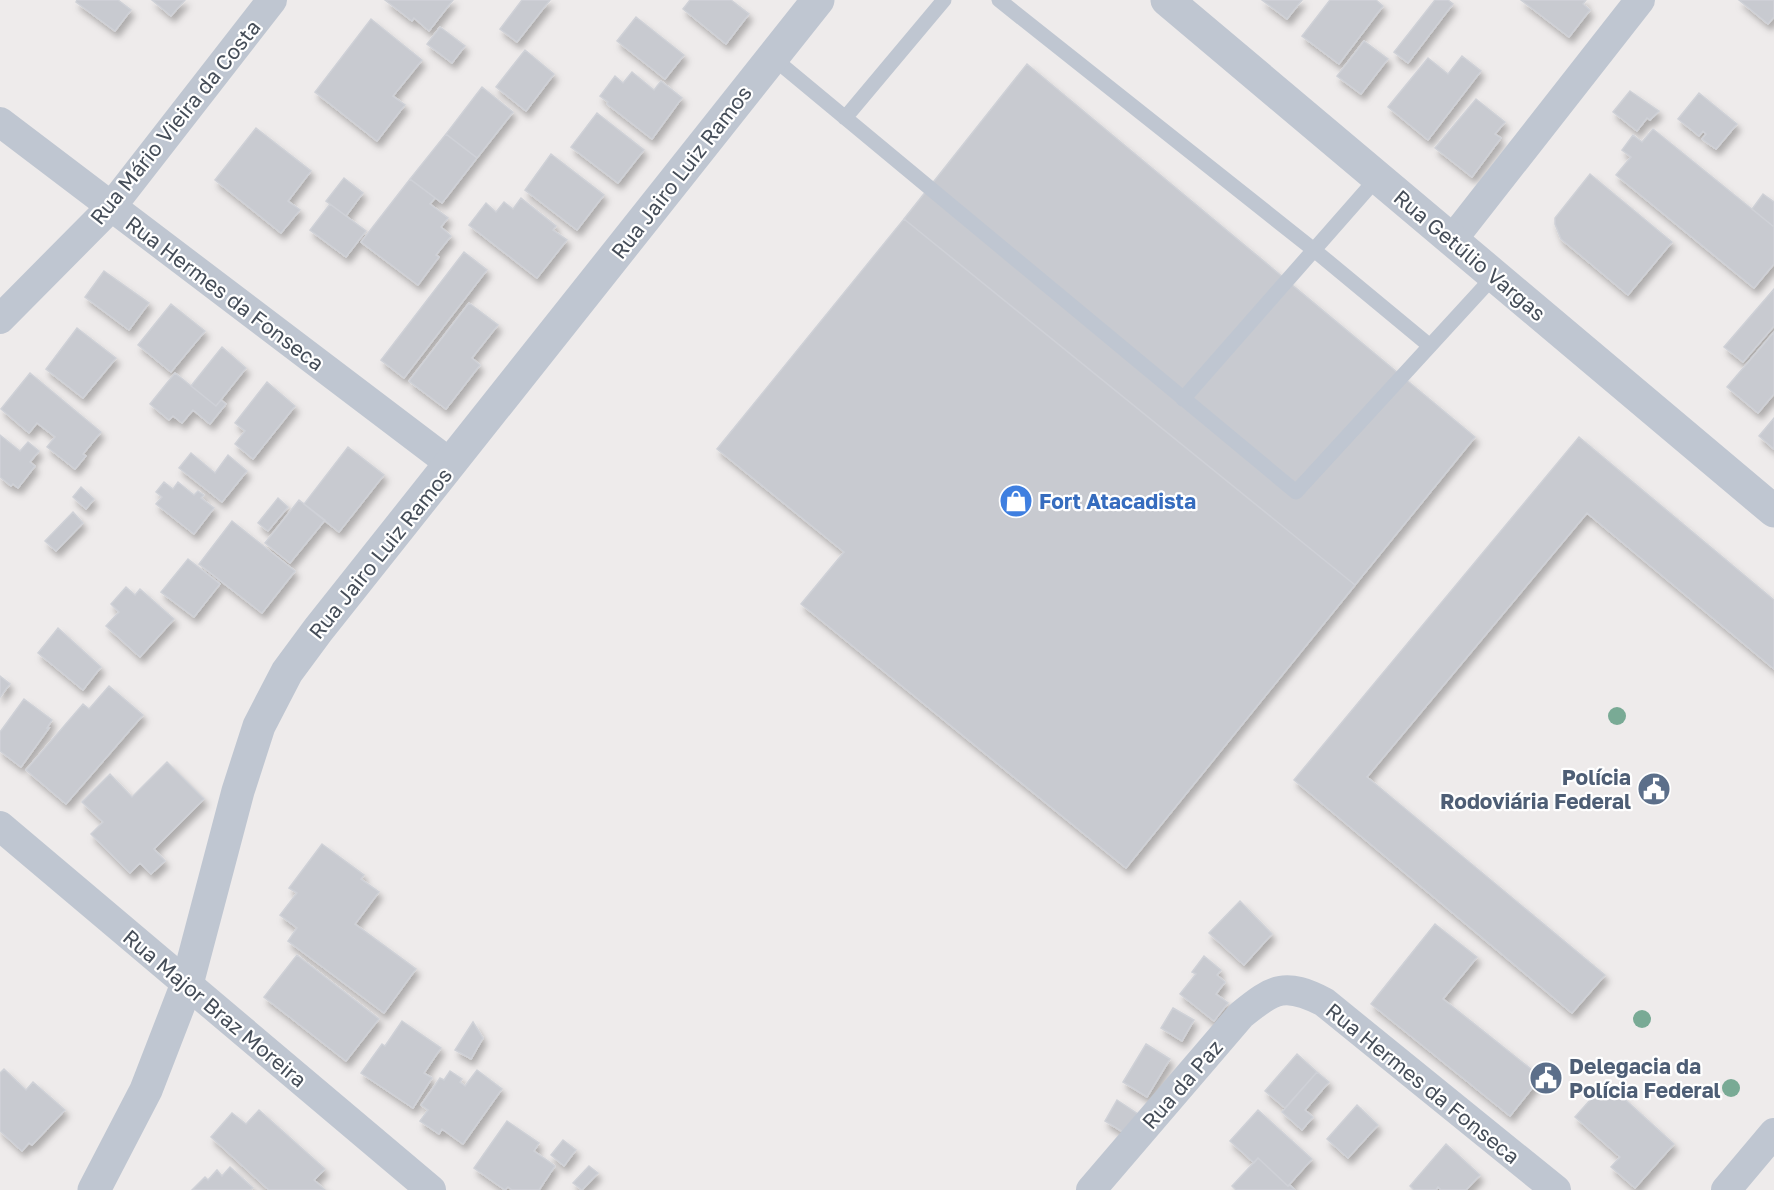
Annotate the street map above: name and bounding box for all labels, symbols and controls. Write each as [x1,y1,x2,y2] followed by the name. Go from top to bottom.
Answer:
[84,14,266,230] street label: Rua Mário Vieira da Costa
[605,80,757,264] street label: Rua Jairo Luiz Ramos
[1389,184,1551,326] street label: Rua Getúlio Vargas
[121,210,329,376] street label: Rua Hermes da Fonseca
[303,462,457,644] street label: Rua Jairo Luiz Ramos
[998,483,1034,519] shop icon: Fort Atacadista
[1039,488,1196,514] place label: Fort Atacadista
[1440,764,1631,814] place label: Polícia Rodoviária Federal
[1636,771,1672,807] public building icon: Polícia Rodoviária Federal
[118,924,312,1092] street label: Rua Major Braz Moreira
[1321,997,1525,1169] street label: Rua Hermes da Fonseca
[1136,1034,1228,1134] street label: Rua da Paz
[1569,1053,1721,1103] place label: Delegacia da Polícia Federal
[1528,1060,1564,1096] public building icon: Delegacia da Polícia Federal

